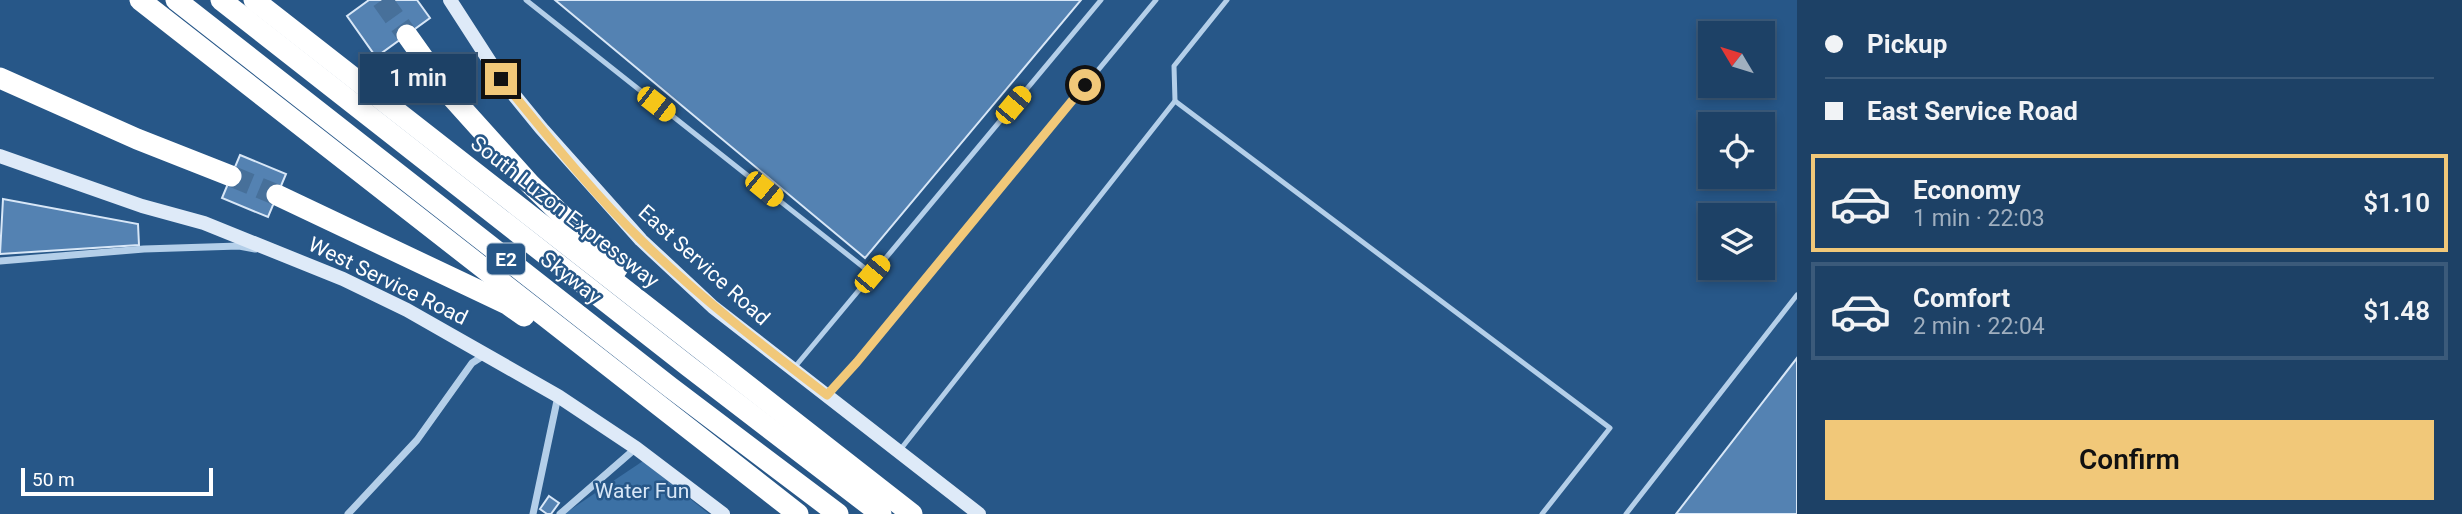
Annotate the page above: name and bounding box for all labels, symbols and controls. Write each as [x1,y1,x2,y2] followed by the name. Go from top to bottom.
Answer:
[1698,21,1774,98] north arrow
[1698,21,1775,280] map controls
[1867,29,1947,59] text: Pickup
[361,55,476,104] callout: 1 min
[485,63,517,95] route end
[389,65,447,92] text: 1 min
[1069,69,1101,101] route start
[992,82,1035,128] car
[633,83,680,125] car
[1867,96,2078,126] text: East Service Road
[1698,112,1775,189] button: locate
[466,131,664,293] street label: South Luzon Expressway
[742,168,787,210] car
[1829,172,1892,235] icon: car
[1913,175,2020,205] text: Economy
[2363,188,2430,218] text: $1.10
[634,200,774,330] street label: East Service Road
[1698,203,1775,280] button: layers
[1913,205,2045,232] text: 1 min · 22:03
[305,232,471,330] street label: West Service Road
[487,244,525,274] road number: E2
[536,247,606,309] street label: Skyway
[851,251,894,297] car
[1829,280,1892,343] icon: car
[1913,283,2010,313] text: Comfort
[2363,296,2430,326] text: $1.48
[1913,313,2045,340] text: 2 min · 22:04
[1825,420,2434,500] button: Confirm
[21,465,214,497] scale bar
[32,468,75,491] text: 50 m
[595,479,689,503] park label: Water Fun

